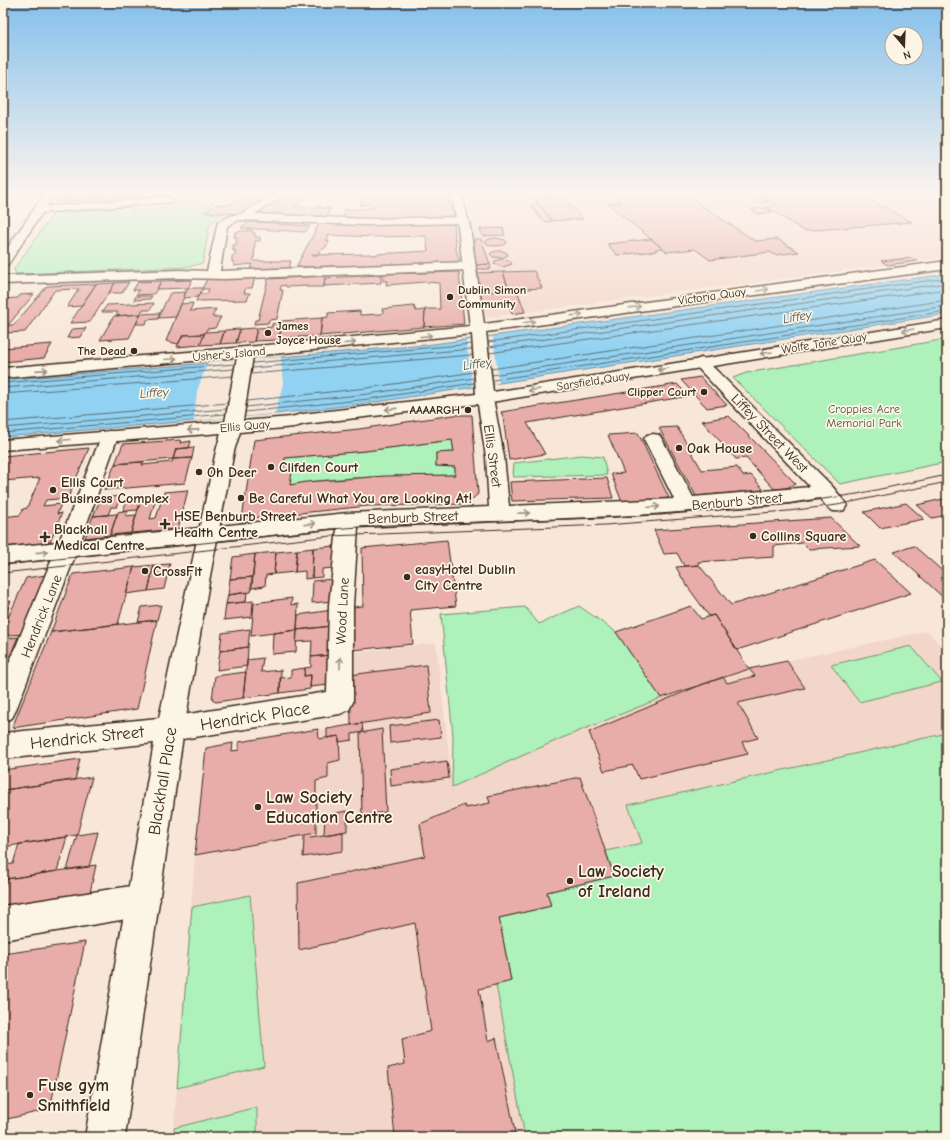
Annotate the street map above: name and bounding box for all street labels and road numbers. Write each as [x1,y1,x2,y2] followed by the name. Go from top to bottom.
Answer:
[677,284,747,308] street label: Victoria Quay
[780,329,868,357] street label: Wolfe Tone Quay
[192,344,266,364] street label: Usher's Island
[555,368,631,394] street label: Sarsfield Quay
[728,390,812,477] street label: Liffey Street West
[219,417,271,435] street label: Ellis Quay
[480,424,505,490] street label: Ellis Street
[691,489,784,514] street label: Benburb Street
[367,507,460,528] street label: Benburb Street
[17,572,66,660] street label: Hendrick Lane
[332,577,353,645] street label: Wood Lane
[199,698,311,735] street label: Hendrick Place
[29,722,146,753] street label: Hendrick Street
[145,726,180,836] street label: Blackhall Place

